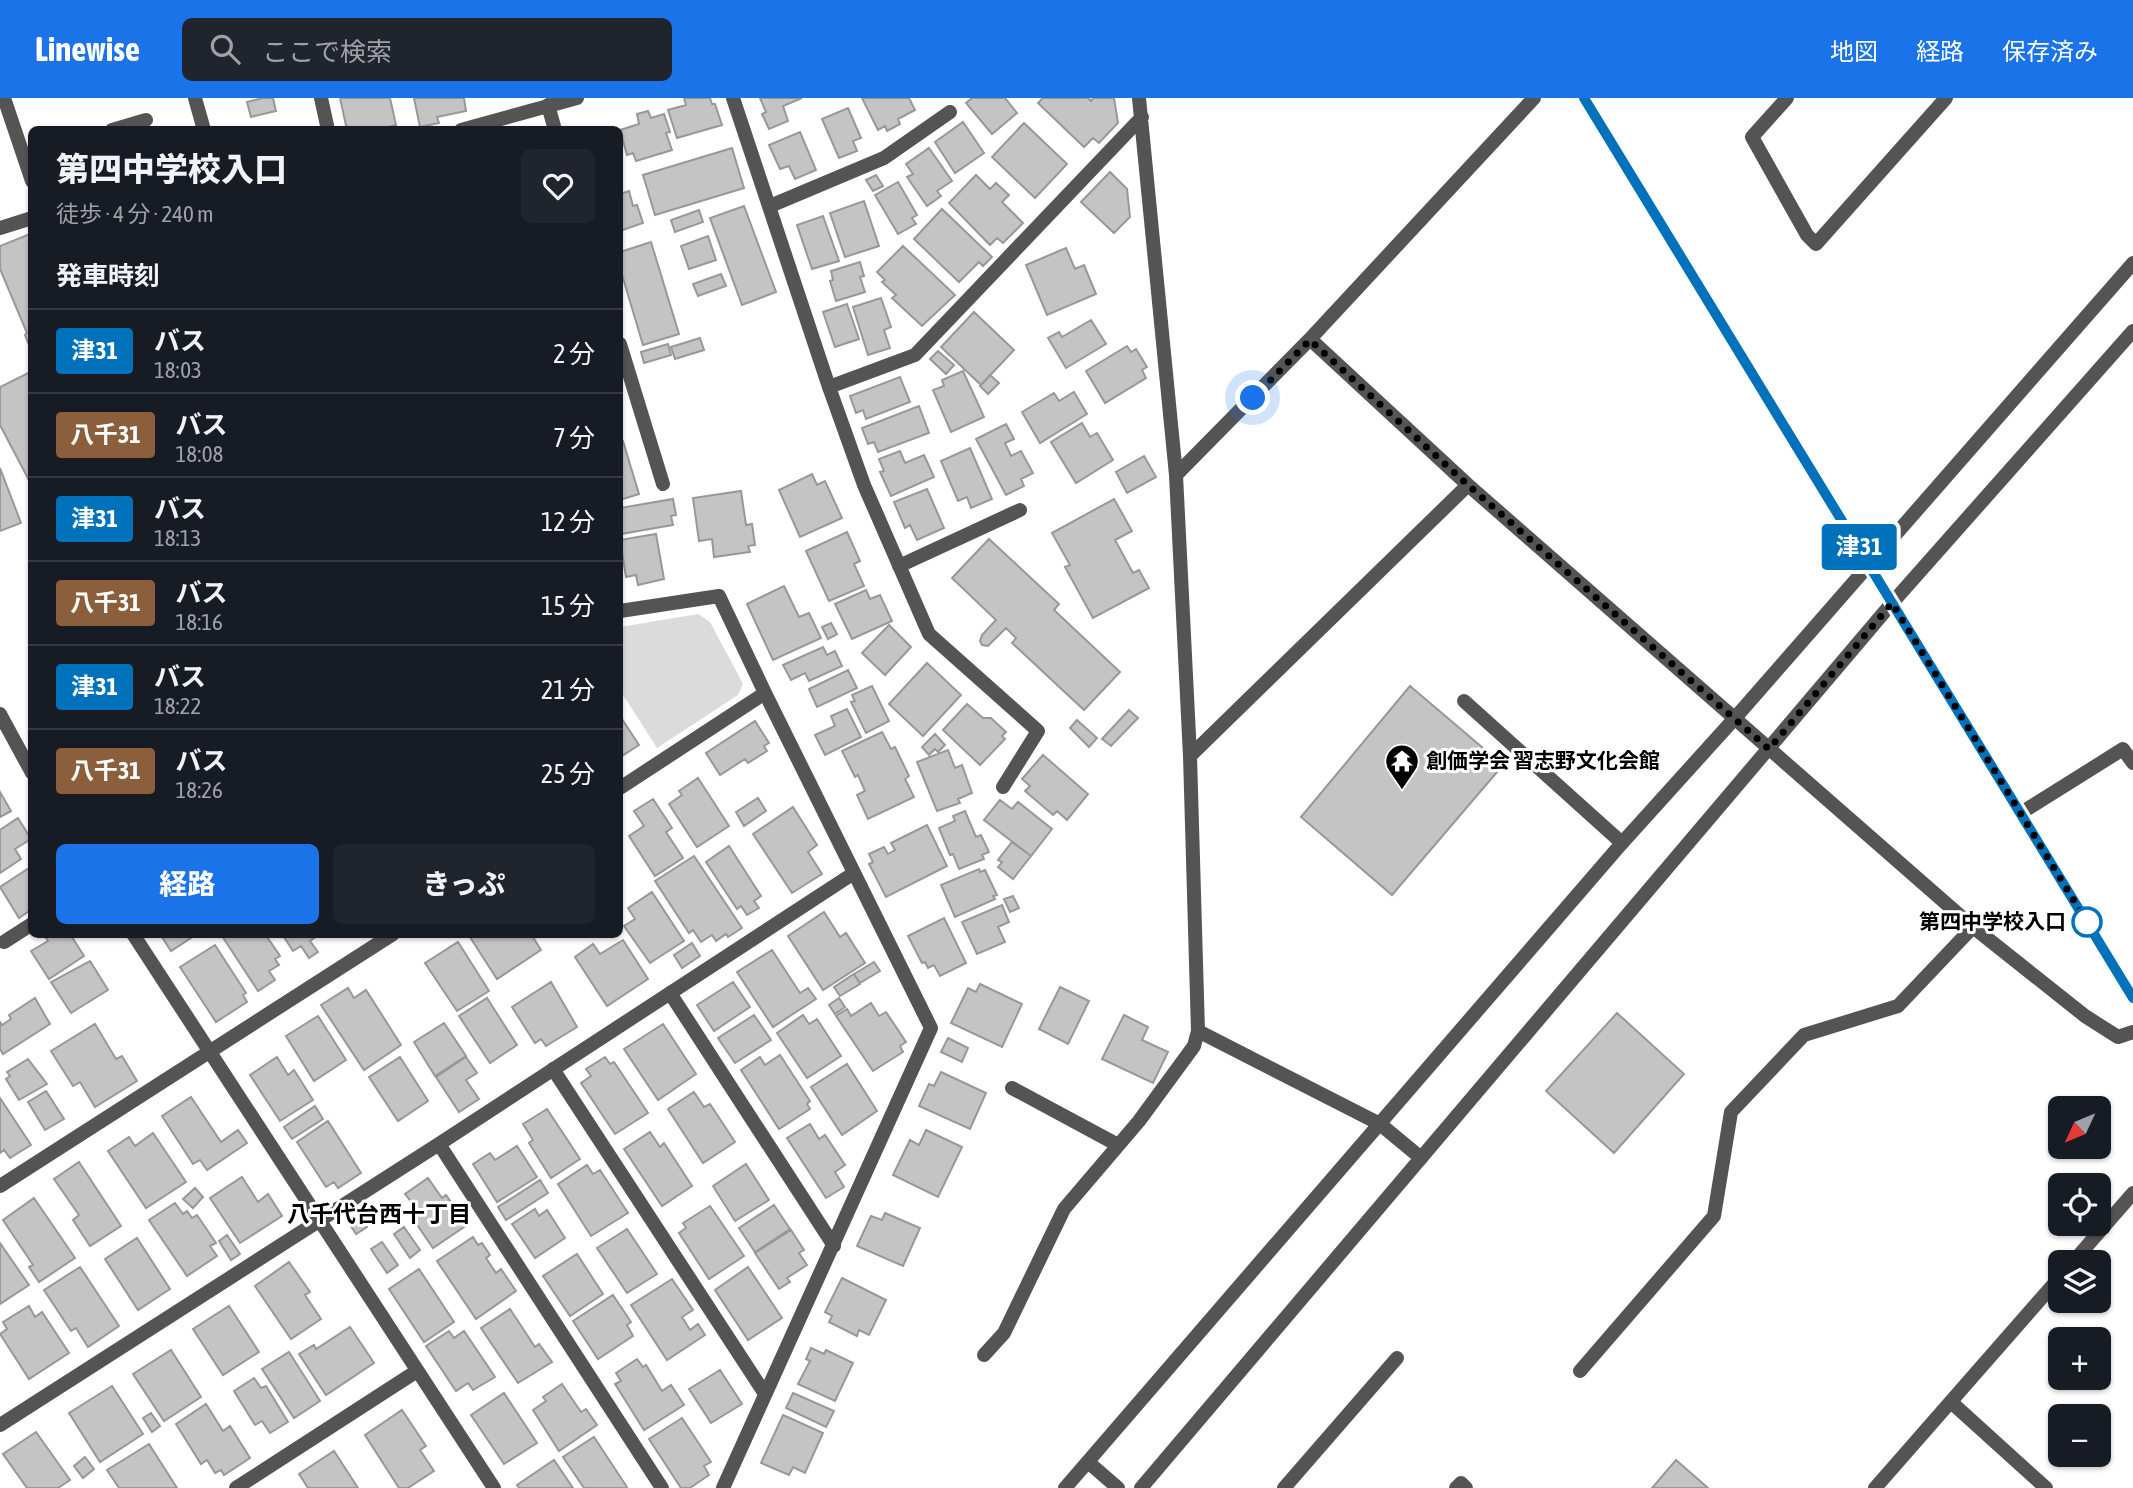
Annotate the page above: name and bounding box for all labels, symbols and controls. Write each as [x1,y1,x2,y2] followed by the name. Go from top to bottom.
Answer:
[182,18,672,81] search box
[35,30,140,68] text: Linewise
[206,30,244,68] icon: search
[262,37,392,67] text: ここで検索
[1830,38,1878,65] text: 地図
[1916,38,1964,65] text: 経路
[2002,38,2098,65] text: 保存済み
[521,149,595,223] button: heart
[56,150,287,188] text: 第四中学校入口
[56,201,214,227] text: 徒歩 · 4 分 · 240 m
[56,261,160,291] text: 発車時刻
[154,326,206,356] text: バス
[71,337,118,364] text: 津31
[553,339,595,369] text: 2 分
[154,357,202,383] text: 18:03
[1235,380,1270,415] your location
[176,410,228,440] text: バス
[70,421,141,448] text: 八千31
[553,423,595,453] text: 7 分
[176,441,223,467] text: 18:08
[154,494,206,524] text: バス
[71,505,118,532] text: 津31
[541,507,595,537] text: 12 分
[1819,524,1899,570] line badge: 津31
[154,525,201,551] text: 18:13
[1836,533,1882,560] text: 津31
[176,578,228,608] text: バス
[70,589,141,616] text: 八千31
[541,591,595,621] text: 15 分
[176,609,223,635] text: 18:16
[154,662,206,692] text: バス
[71,673,118,700] text: 津31
[541,675,595,705] text: 21 分
[154,693,201,719] text: 18:22
[1383,742,1421,791] temple icon: 創価学会 習志野文化会館
[176,746,228,776] text: バス
[1426,748,1660,772] place label: 創価学会 習志野文化会館
[70,757,141,784] text: 八千31
[541,759,595,789] text: 25 分
[176,777,223,803] text: 18:26
[56,844,319,924] button: 経路
[333,844,595,924] button: きっぷ
[2072,907,2102,937] marker: 第四中学校入口
[1919,909,2066,933] place label: 第四中学校入口
[2048,1096,2110,1158] north arrow
[2048,1096,2111,1467] map controls
[2048,1173,2111,1236] button: locate
[287,1201,471,1227] district label: 八千代台西十丁目
[2048,1250,2111,1313] button: layers
[2048,1327,2111,1390] button: +
[2048,1404,2111,1467] button: −

